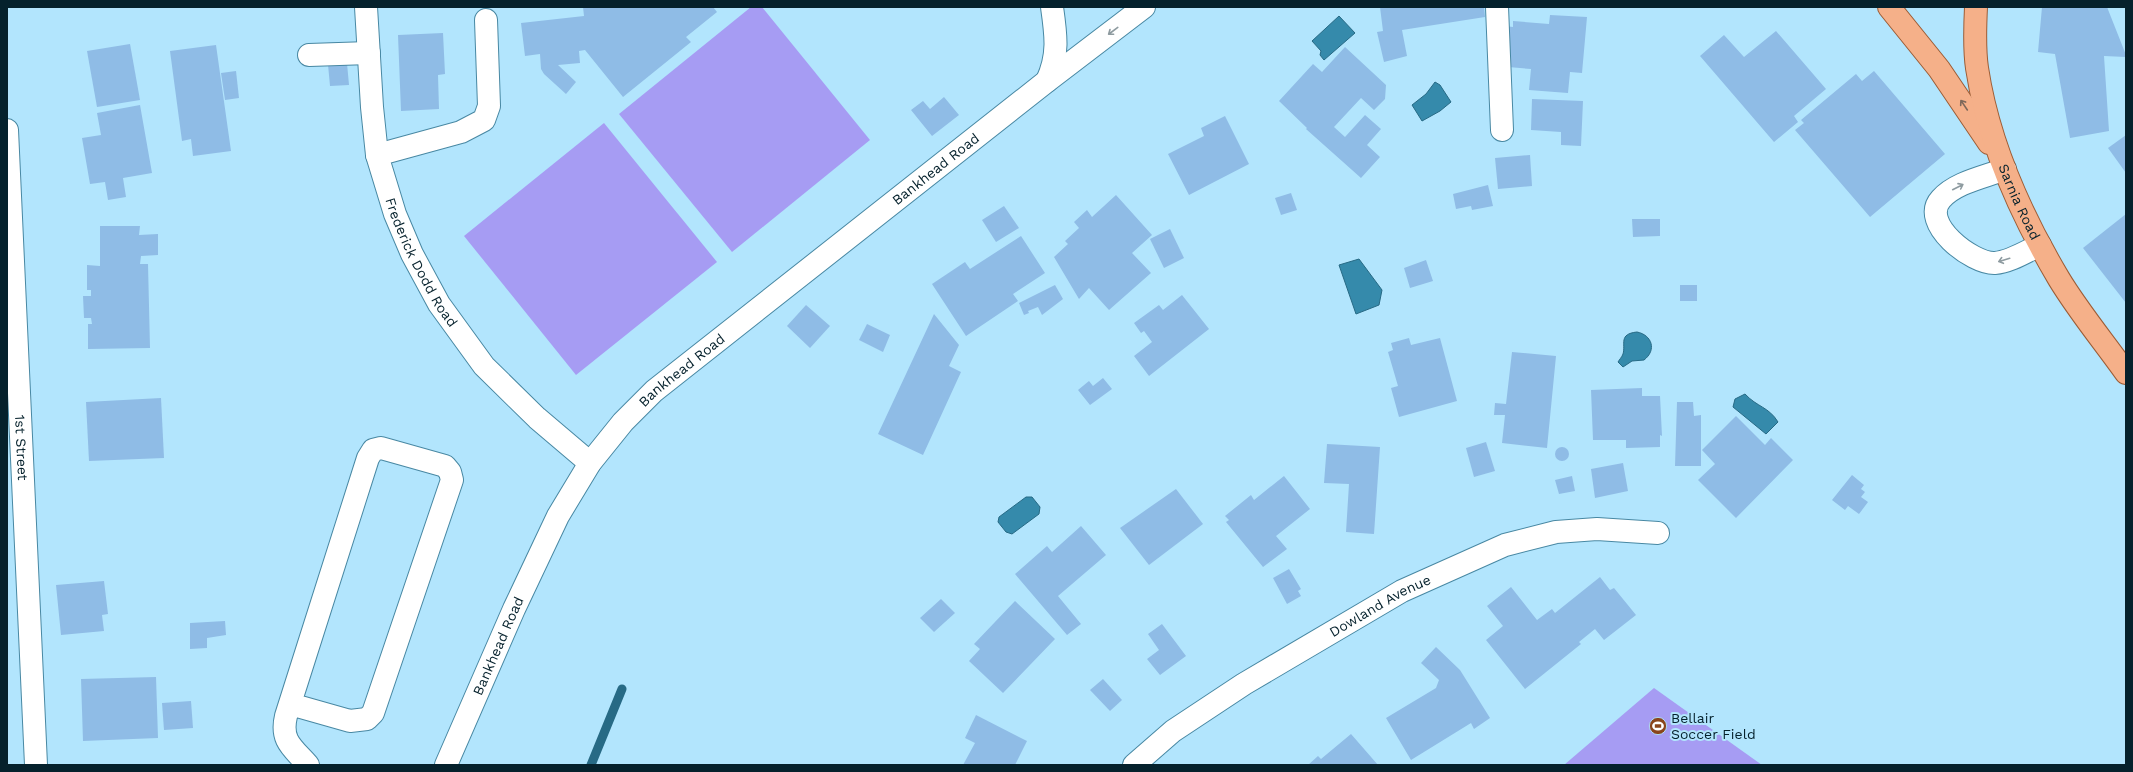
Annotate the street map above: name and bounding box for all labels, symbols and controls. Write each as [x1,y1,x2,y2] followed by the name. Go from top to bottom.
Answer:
[1108,26,1119,35] one-way arrow
[1960,100,1968,111] one-way arrow
[889,130,982,208] street label: Bankhead Road
[1995,162,2044,242] street label: Sarnia Road
[1952,183,1964,190] one-way arrow
[382,196,461,330] street label: Frederick Dodd Road
[1998,257,2011,264] one-way arrow
[635,330,728,410] street label: Bankhead Road
[12,414,31,481] street label: 1st Street
[1326,571,1433,640] street label: Dowland Avenue
[469,594,527,698] street label: Bankhead Road
[1671,710,1756,742] place label: Bellair Soccer Field
[1648,716,1668,736] sports icon: Bellair Soccer Field

